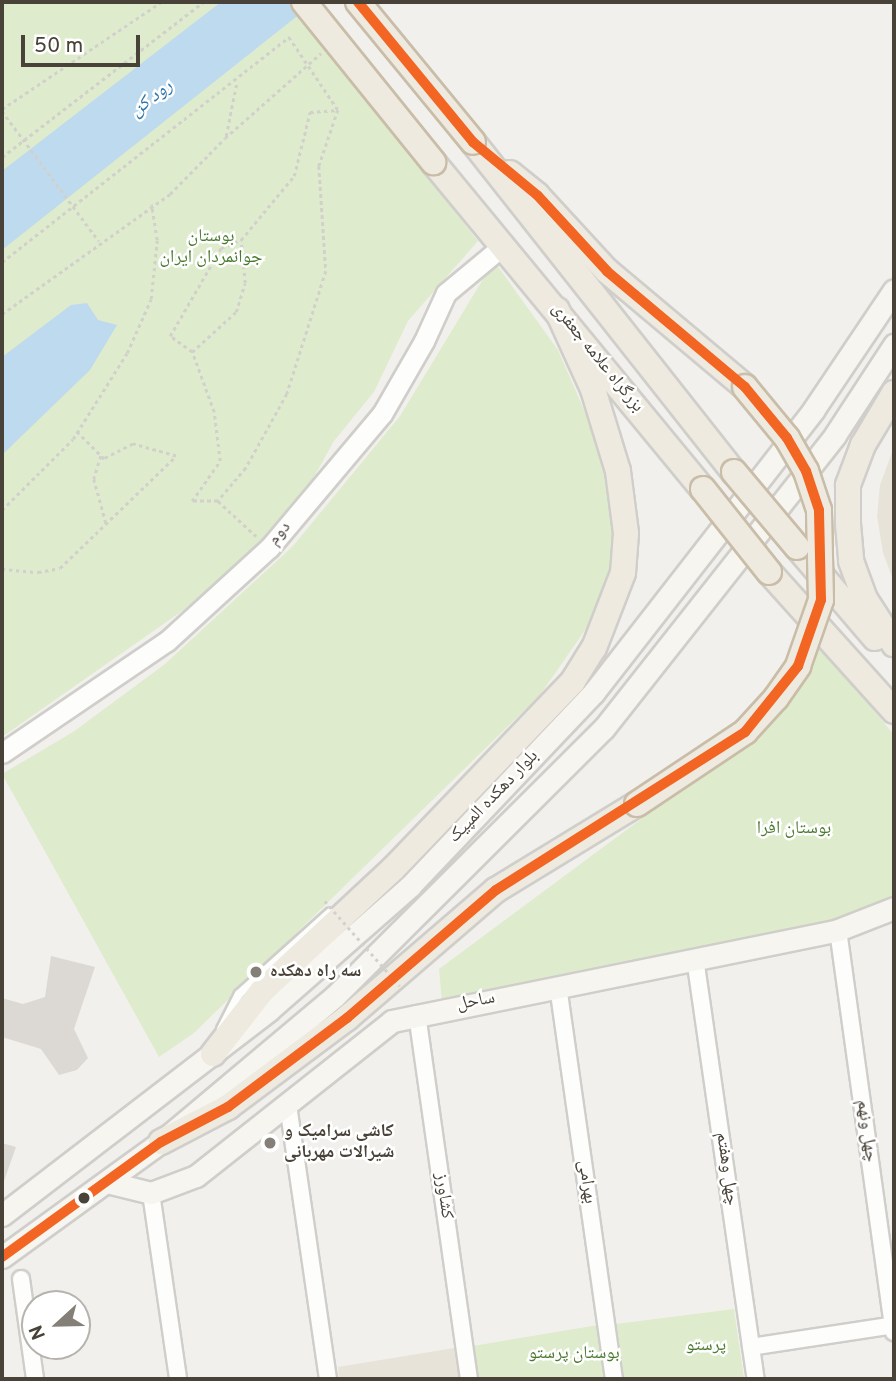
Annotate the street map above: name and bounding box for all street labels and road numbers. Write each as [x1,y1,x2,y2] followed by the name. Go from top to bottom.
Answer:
[546,299,648,417] street label: بزرگراه علامه جعفری
[264,518,296,550] street label: دوم
[444,746,544,848] street label: بلوار دهکده المپیک
[455,988,497,1016] street label: ساحل
[851,1098,881,1164] street label: چهل ونهم
[710,1131,742,1207] street label: چهل وهفتم
[572,1159,600,1205] street label: بهرامی
[429,1172,457,1220] street label: کشاورز

